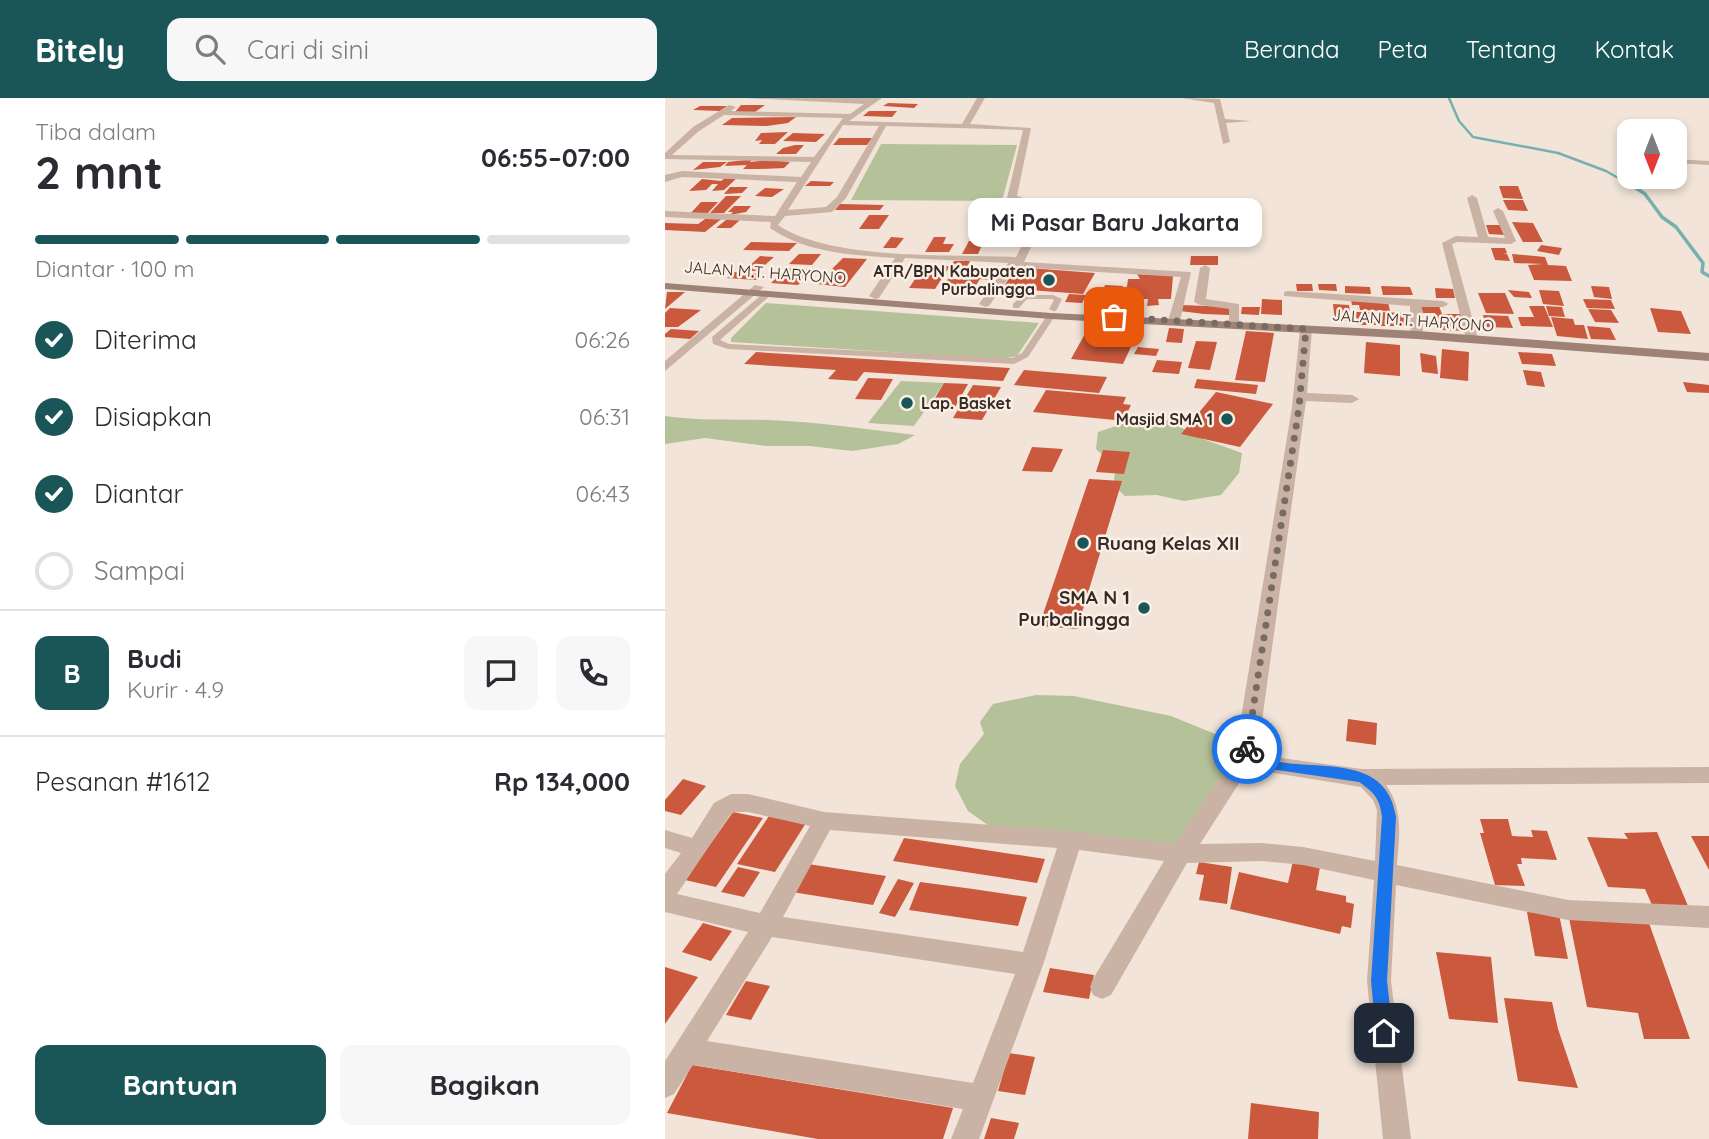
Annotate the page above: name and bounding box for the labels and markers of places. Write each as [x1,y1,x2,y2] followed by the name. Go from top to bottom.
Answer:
[967,198,1261,247] callout: Mi Pasar Baru Jakarta
[874,261,1035,299] place label: ATR/BPN Kabupaten Purbalingga
[1041,272,1057,288] marker: ATR/BPN Kabupaten Purbalingga
[1084,287,1144,347] pin
[921,393,1012,413] place label: Lap. Basket
[899,395,915,411] marker: Lap. Basket
[1116,409,1213,429] place label: Masjid SMA 1
[1219,411,1235,427] marker: Masjid SMA 1
[1097,531,1239,555] place label: Ruang Kelas XII
[1075,535,1091,551] marker: Ruang Kelas XII
[1018,585,1130,631] place label: SMA N 1 Purbalingga
[1136,600,1152,616] marker: SMA N 1 Purbalingga
[1354,1003,1414,1063] pin

